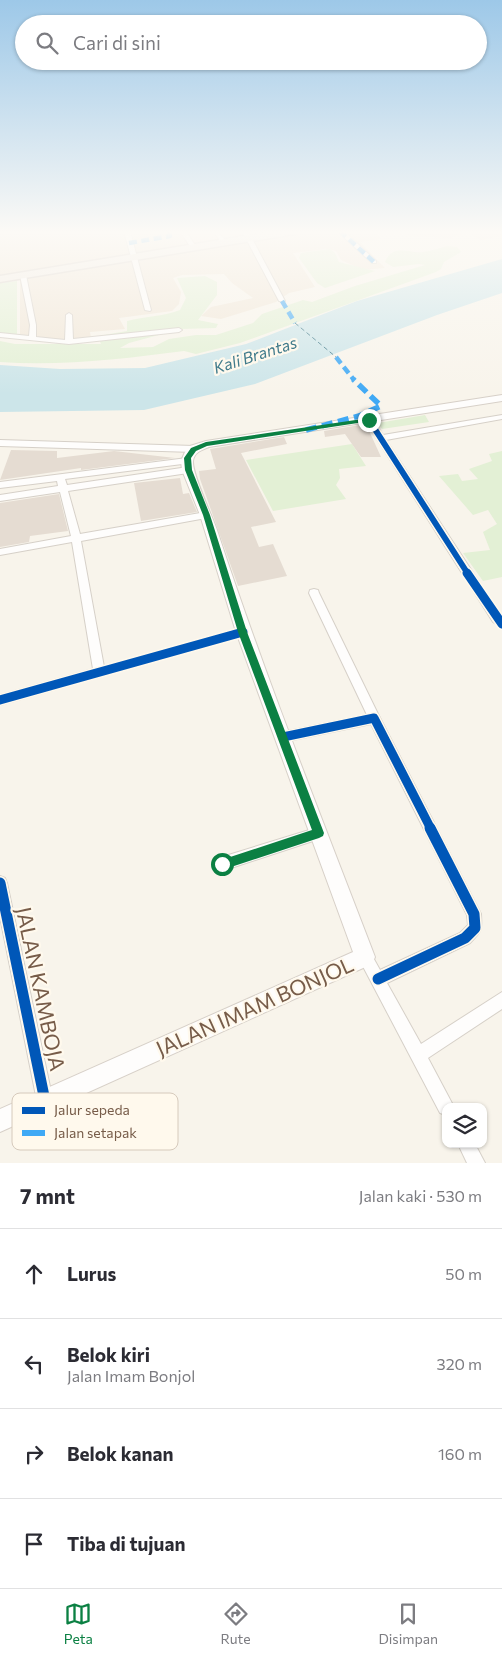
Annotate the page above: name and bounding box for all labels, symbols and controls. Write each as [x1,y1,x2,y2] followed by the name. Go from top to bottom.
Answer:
[15,15,487,70] search box
[33,29,61,57] icon: search
[73,31,161,54] text: Cari di sini
[211,332,299,377] water label: Kali Brantas
[358,409,381,432] route end
[211,853,234,876] route start
[12,904,71,1073] street label: JALAN KAMBOJA
[152,951,357,1060] street label: JALAN IMAM BONJOL
[12,1093,178,1150] legend
[54,1101,130,1118] text: Jalur sepeda
[442,1103,487,1148] map controls
[442,1103,487,1148] button: layers
[54,1124,137,1141] text: Jalan setapak
[20,1183,75,1208] text: 7 mnt
[359,1186,482,1205] text: Jalan kaki · 530 m
[20,1260,48,1288] icon: ahead
[67,1262,116,1285] text: Lurus
[445,1264,482,1283] text: 50 m
[67,1343,150,1366] text: Belok kiri
[20,1350,48,1378] icon: left
[437,1354,482,1373] text: 320 m
[67,1366,195,1385] text: Jalan Imam Bonjol
[20,1440,48,1468] icon: right
[67,1442,174,1465] text: Belok kanan
[438,1444,482,1463] text: 160 m
[20,1530,48,1558] icon: arrive
[67,1532,185,1555] text: Tiba di tujuan
[64,1600,93,1647] tab: Peta
[220,1600,251,1647] tab: Rute
[378,1600,438,1647] tab: Disimpan

